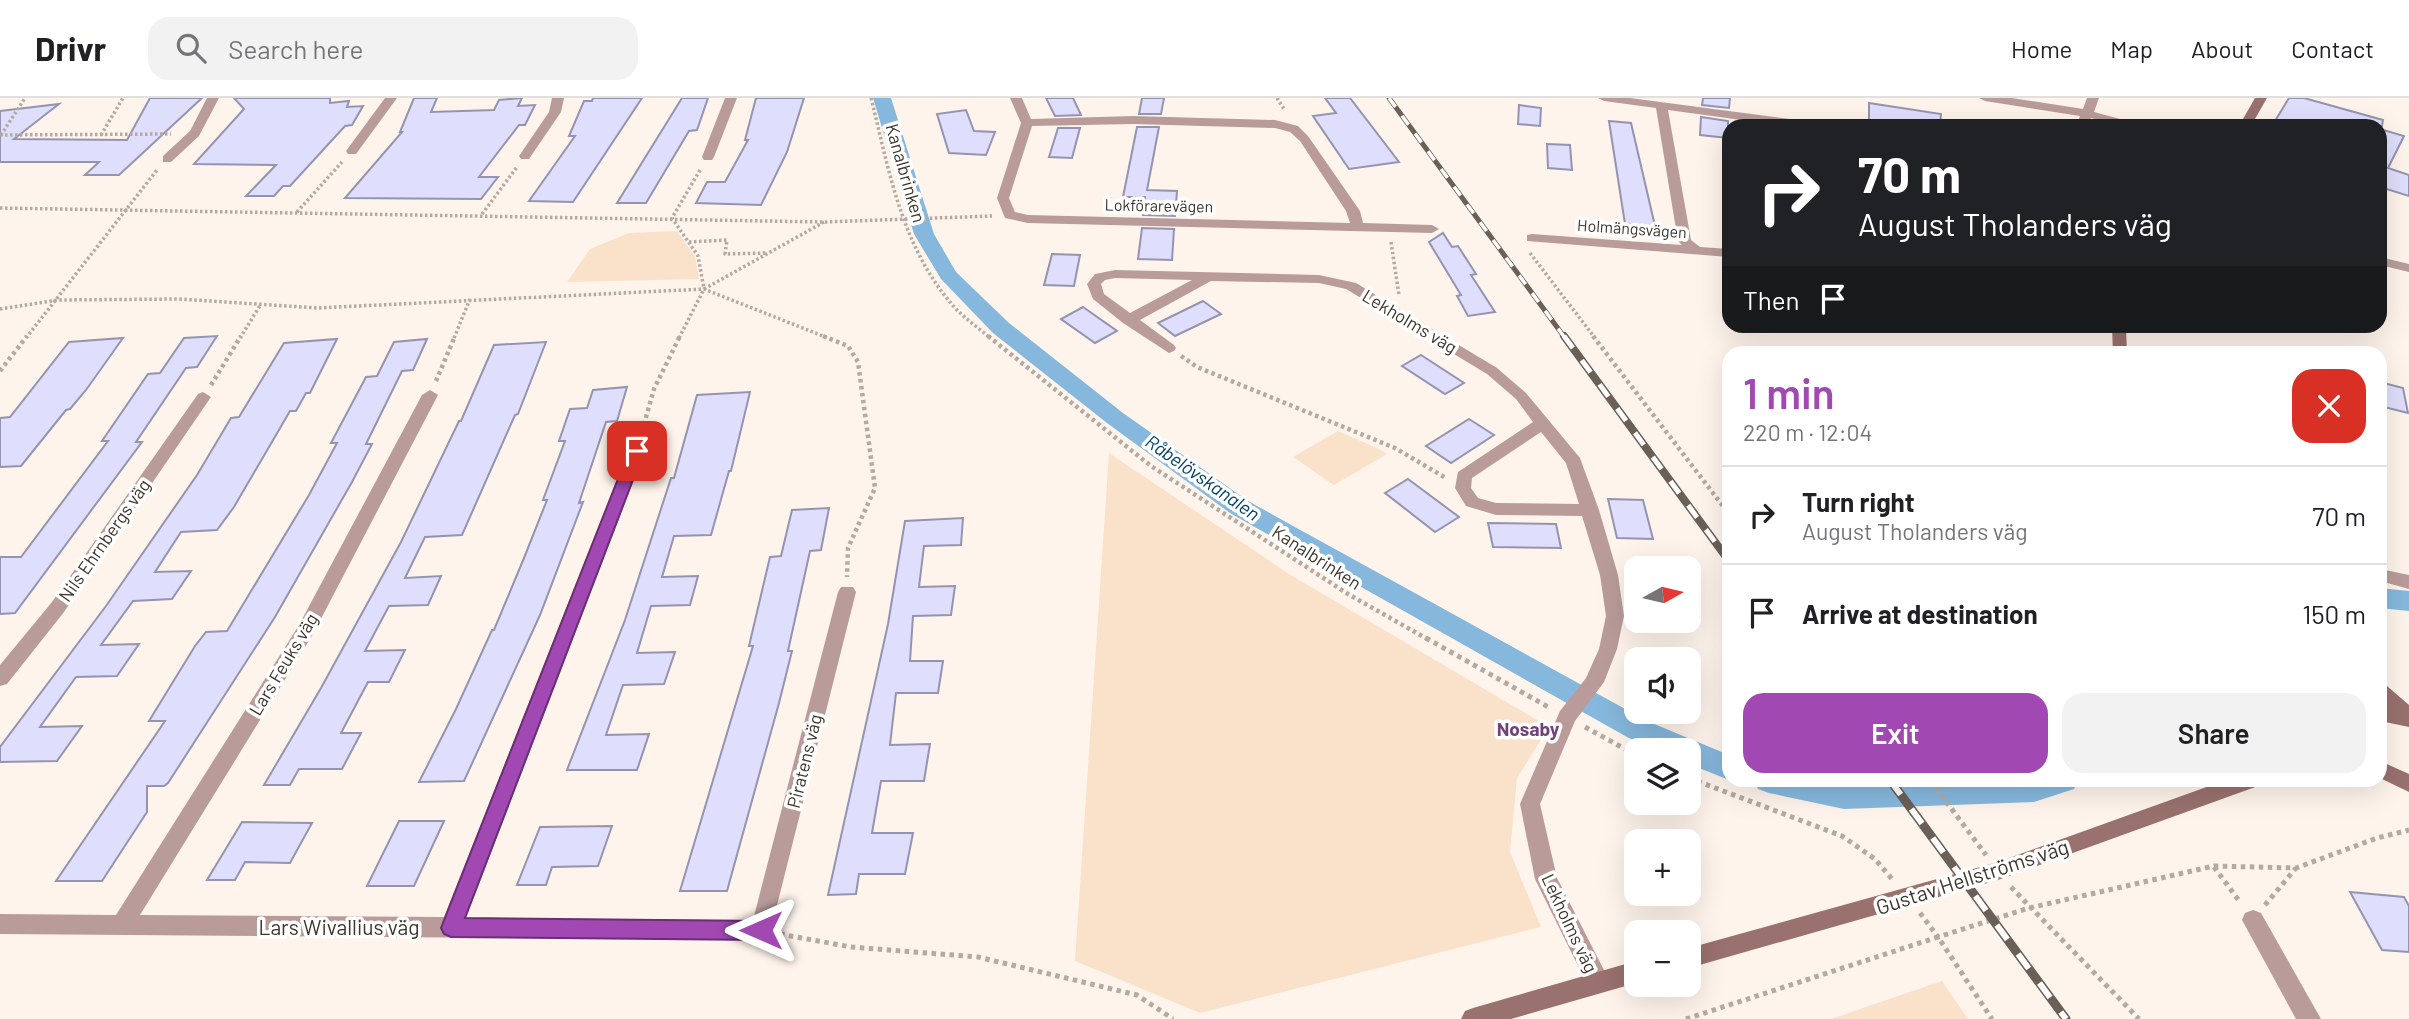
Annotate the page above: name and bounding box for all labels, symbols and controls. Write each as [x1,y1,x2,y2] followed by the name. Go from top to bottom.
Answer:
[148,17,638,80] search box
[35,28,106,68] text: Drivr
[172,29,210,67] icon: search
[228,33,363,64] text: Search here
[2011,34,2072,63] text: Home
[2110,34,2153,63] text: Map
[2191,34,2253,63] text: About
[2291,34,2374,63] text: Contact
[881,121,931,225] street label: Kanalbrinken
[1858,144,1961,203] text: 70 m
[1743,147,1834,238] icon: right
[1104,195,1214,215] street label: Lokförarevägen
[1858,204,2172,242] text: August Tholanders väg
[1577,215,1687,241] street label: Holmängsvägen
[1814,280,1852,318] icon: arrive
[1359,284,1461,358] street label: Lekholms väg
[1743,284,1800,315] text: Then
[1743,367,1835,417] text: 1 min
[2292,369,2366,443] button: close
[1743,418,1872,446] text: 220 m · 12:04
[607,421,667,481] pin
[1141,429,1265,525] water label: Råbelövskanalen
[618,432,656,470] icon: arrive
[54,474,154,606] street label: Nils Ehrnbergs väg
[1802,486,1915,517] text: Turn right
[1743,496,1781,534] icon: right
[2312,500,2366,531] text: 70 m
[1802,517,2028,545] text: August Tholanders väg
[1268,520,1366,594] street label: Kanalbrinken
[1624,556,1701,634] north arrow
[1624,556,1701,997] map controls
[1743,594,1781,632] icon: arrive
[1802,598,2038,629] text: Arrive at destination
[2302,598,2366,629] text: 150 m
[244,609,322,719] street label: Lars Feuks väg
[1624,647,1701,724] button: sound
[1743,693,2048,773] button: Exit
[2062,693,2366,773] button: Share
[782,712,826,810] street label: Piratens väg
[1497,717,1560,740] district label: Nosaby
[1624,738,1701,815] button: layers
[1624,829,1701,906] button: +
[1873,833,2071,919] street label: Gustav Hellströms väg
[1537,870,1603,976] street label: Lekholms väg
[724,893,798,967] position arrow
[258,914,420,939] street label: Lars Wivallius väg
[1624,920,1701,997] button: −

